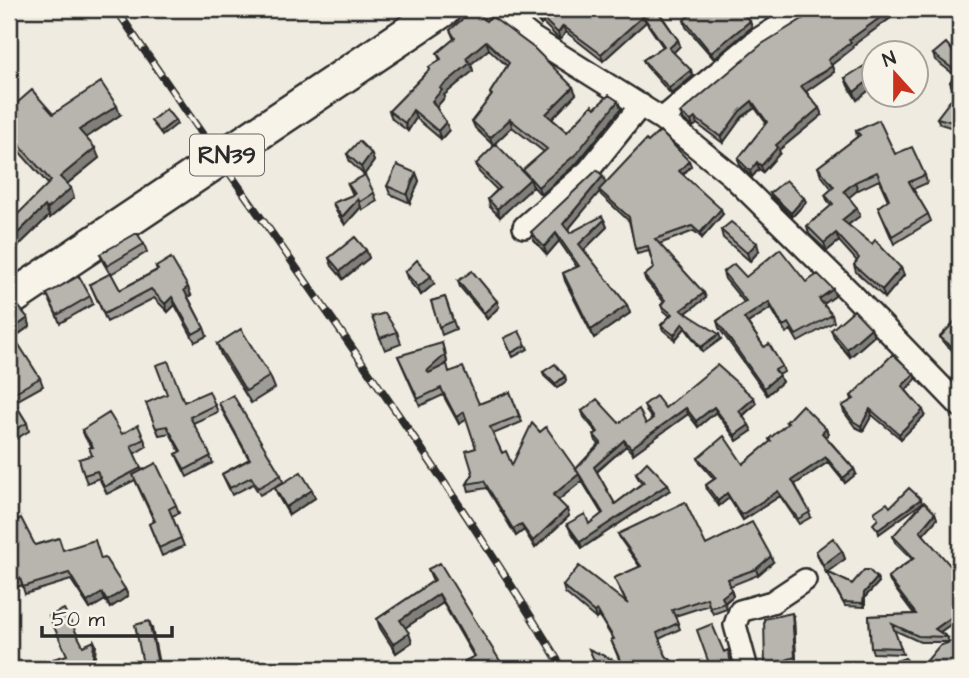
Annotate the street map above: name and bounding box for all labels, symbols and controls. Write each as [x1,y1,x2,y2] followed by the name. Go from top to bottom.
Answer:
[860,38,930,108] north arrow
[879,45,900,74] text: N
[190,134,264,176] road number: RN39
[42,594,172,638] scale bar
[52,605,106,634] text: 50 m

